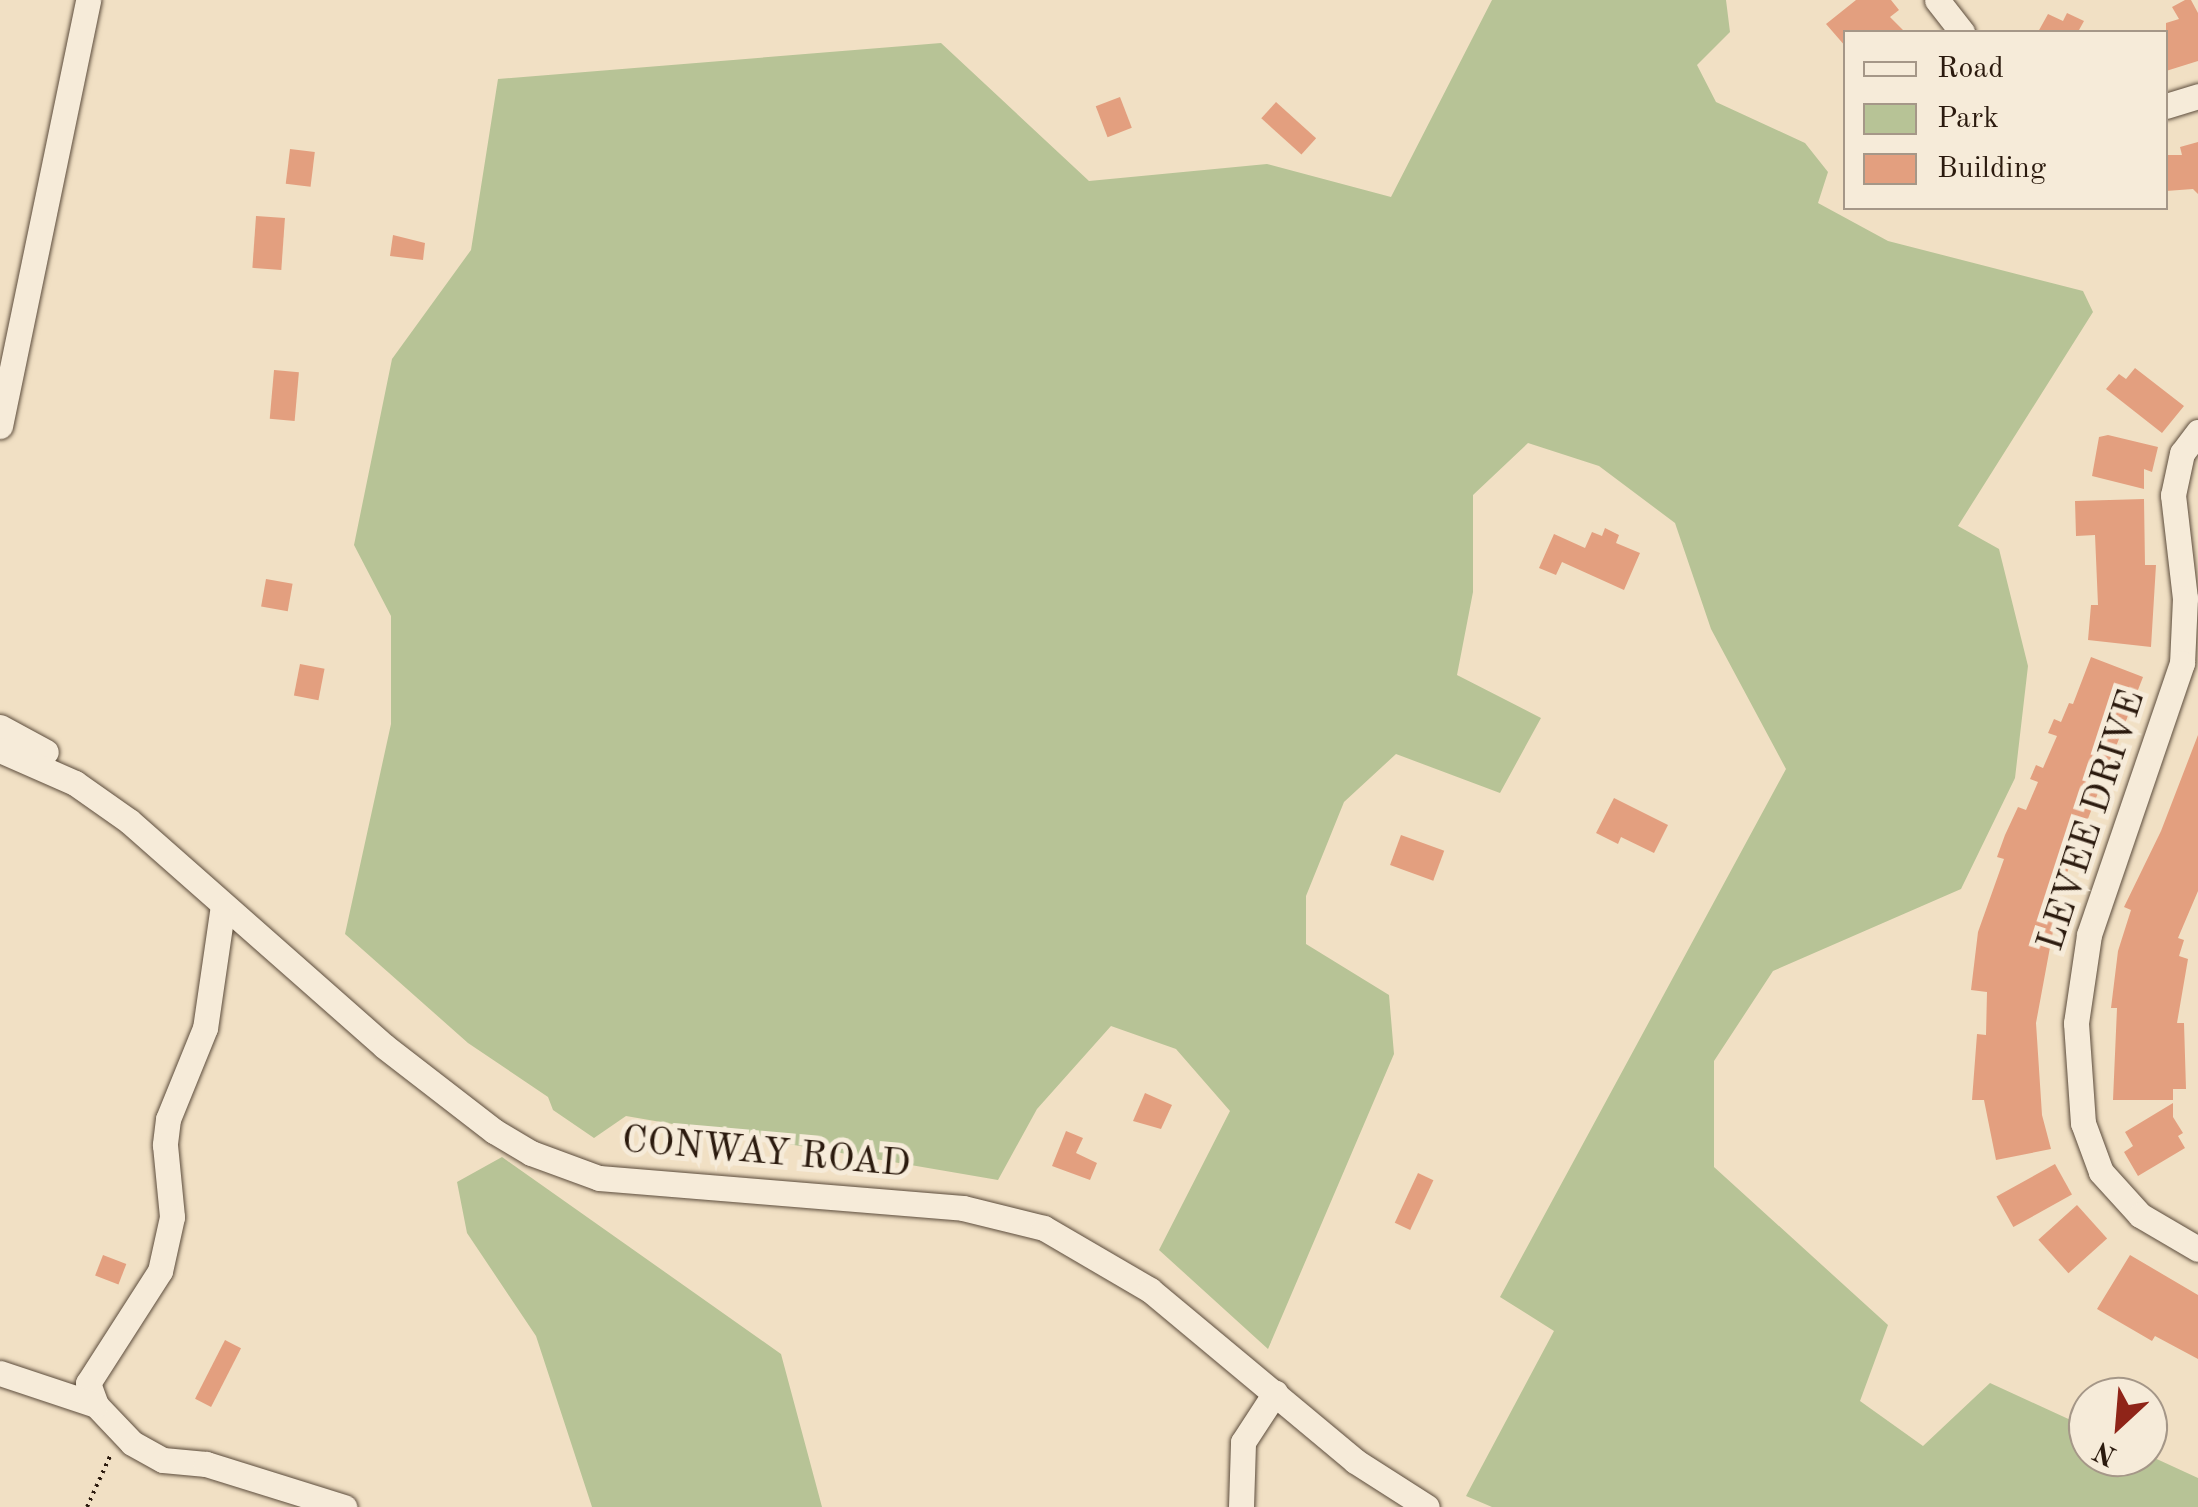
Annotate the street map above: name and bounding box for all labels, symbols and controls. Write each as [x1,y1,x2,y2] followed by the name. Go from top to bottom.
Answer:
[1843,30,2168,210] legend
[1937,54,2004,84] text: Road
[1937,104,1999,134] text: Park
[1937,154,2046,184] text: Building
[2029,685,2157,957] street label: LEVEE DRIVE
[620,1119,912,1189] street label: CONWAY ROAD
[2068,1377,2168,1477] north arrow
[2090,1435,2121,1469] text: N

